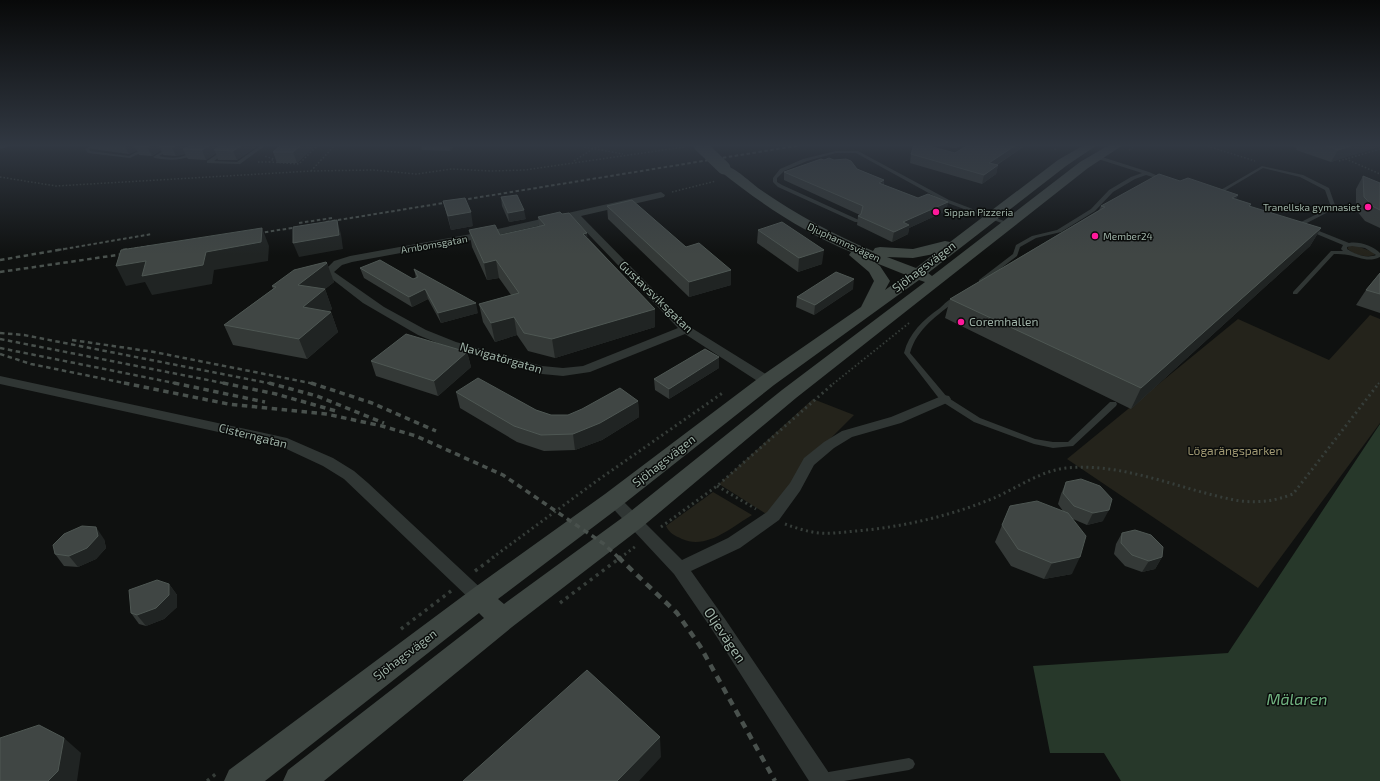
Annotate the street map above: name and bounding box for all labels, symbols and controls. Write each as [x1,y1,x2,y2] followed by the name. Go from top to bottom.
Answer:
[1263,201,1360,213] place label: Tranellska gymnasiet
[1363,202,1373,212] marker: Tranellska gymnasiet
[944,206,1013,218] place label: Sippan Pizzeria
[931,207,941,217] marker: Sippan Pizzeria
[806,220,883,264] street label: Djuphamnsvägen
[1103,230,1153,242] place label: Member24
[1090,231,1100,241] marker: Member24
[400,232,468,256] street label: Arnbomsgatan
[889,238,959,295] street label: Sjöhagsvägen
[617,258,696,335] street label: Gustavsviksgatan
[969,314,1038,328] place label: Coremhallen
[956,317,966,327] marker: Coremhallen
[458,339,544,376] street label: Navigatörgatan
[218,420,289,450] street label: Cisterngatan
[629,431,698,490] street label: Sjöhagsvägen
[1187,443,1283,457] park label: Lögarängsparken
[701,604,750,666] street label: Oljevägen
[370,626,440,683] street label: Sjöhagsvägen
[1266,689,1328,708] water label: Mälaren

